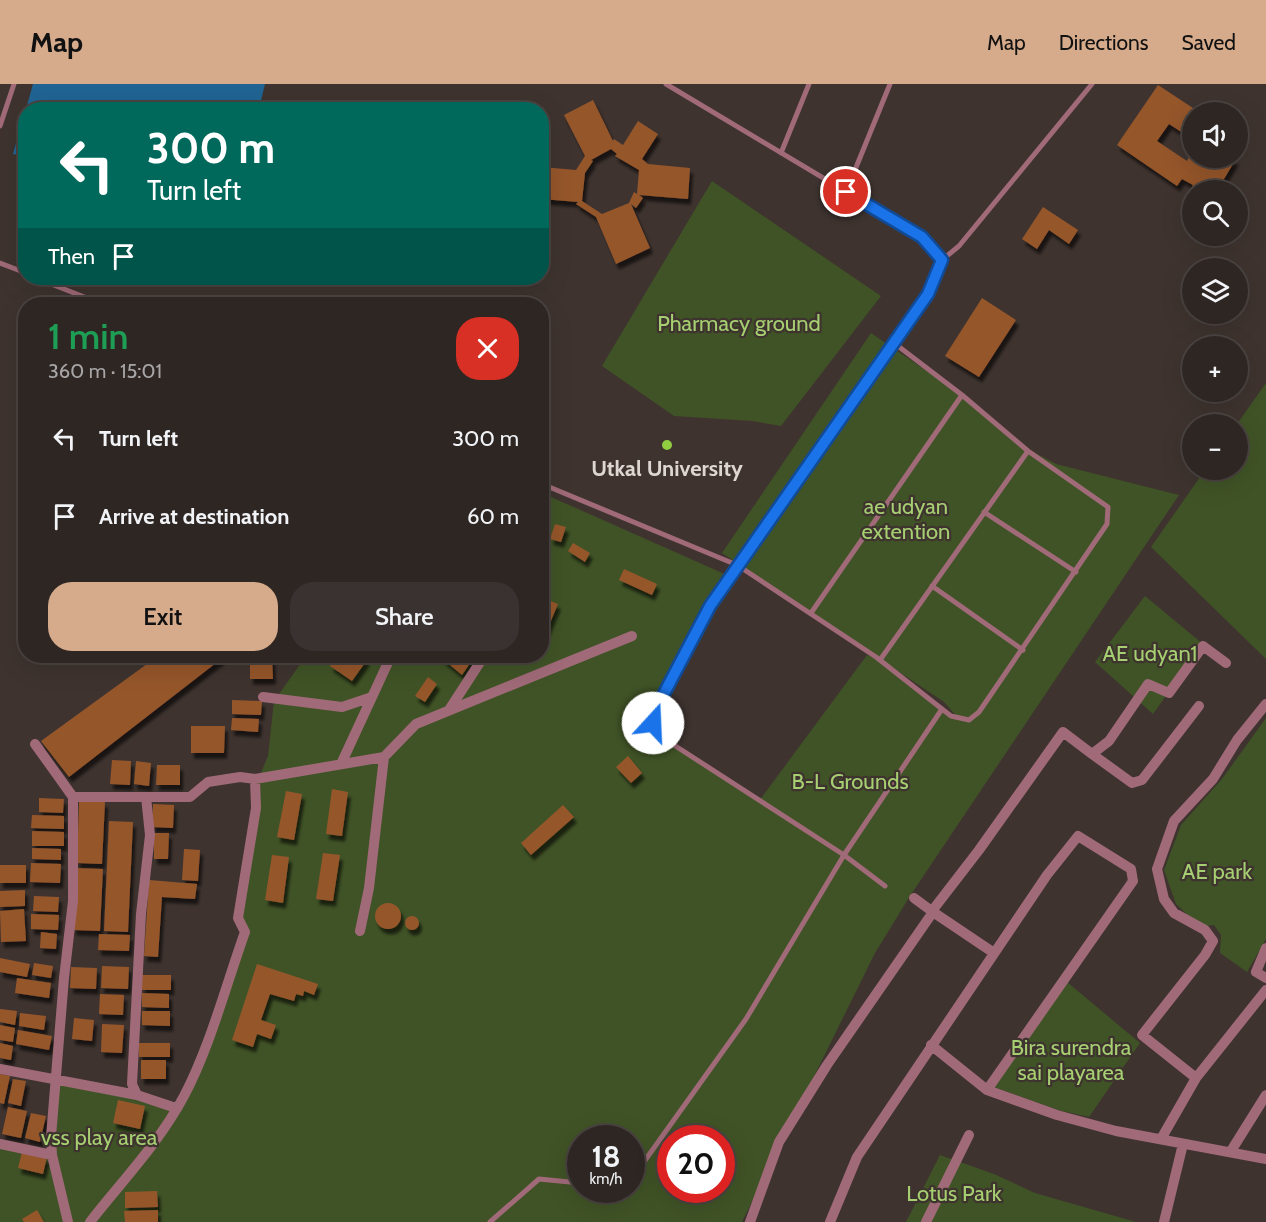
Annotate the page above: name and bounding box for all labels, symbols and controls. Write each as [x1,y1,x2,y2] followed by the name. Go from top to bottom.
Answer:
[30,25,83,59] text: Map
[987,30,1026,55] text: Map
[1059,30,1148,55] text: Directions
[1181,30,1236,55] text: Saved
[1182,102,1248,480] map controls
[1182,102,1248,168] button: sound
[147,122,275,174] text: 300 m
[48,126,126,204] icon: left
[820,166,871,217] pin
[147,174,241,207] text: Turn left
[829,175,862,208] icon: arrive
[1182,180,1248,246] button: search
[107,240,140,273] icon: arrive
[48,243,95,270] text: Then
[1182,258,1248,324] button: layers
[657,310,821,337] park label: Pharmacy ground
[48,314,128,358] text: 1 min
[456,317,519,380] button: close
[1182,336,1248,402] button: +
[48,359,162,383] text: 360 m · 15:01
[1182,414,1248,480] button: −
[48,422,81,455] icon: left
[99,425,178,452] text: Turn left
[452,425,519,452] text: 300 m
[660,438,674,452] marker: Utkal University
[591,455,743,482] place label: Utkal University
[862,493,950,545] park label: ae udyan extention
[48,500,81,533] icon: arrive
[99,503,289,530] text: Arrive at destination
[467,503,519,530] text: 60 m
[48,582,278,651] button: Exit
[290,582,519,651] button: Share
[1103,640,1197,667] park label: AE udyan1
[621,691,685,755] position arrow
[792,768,909,795] park label: B-L Grounds
[1182,858,1252,885] park label: AE park
[1011,1034,1132,1086] park label: Bira surendra sai playarea
[41,1124,158,1151] park label: vss play area
[657,1125,735,1203] speed limit sign: 20
[591,1138,621,1175] text: 18
[590,1170,622,1188] text: km/h
[906,1180,1002,1207] park label: Lotus Park

